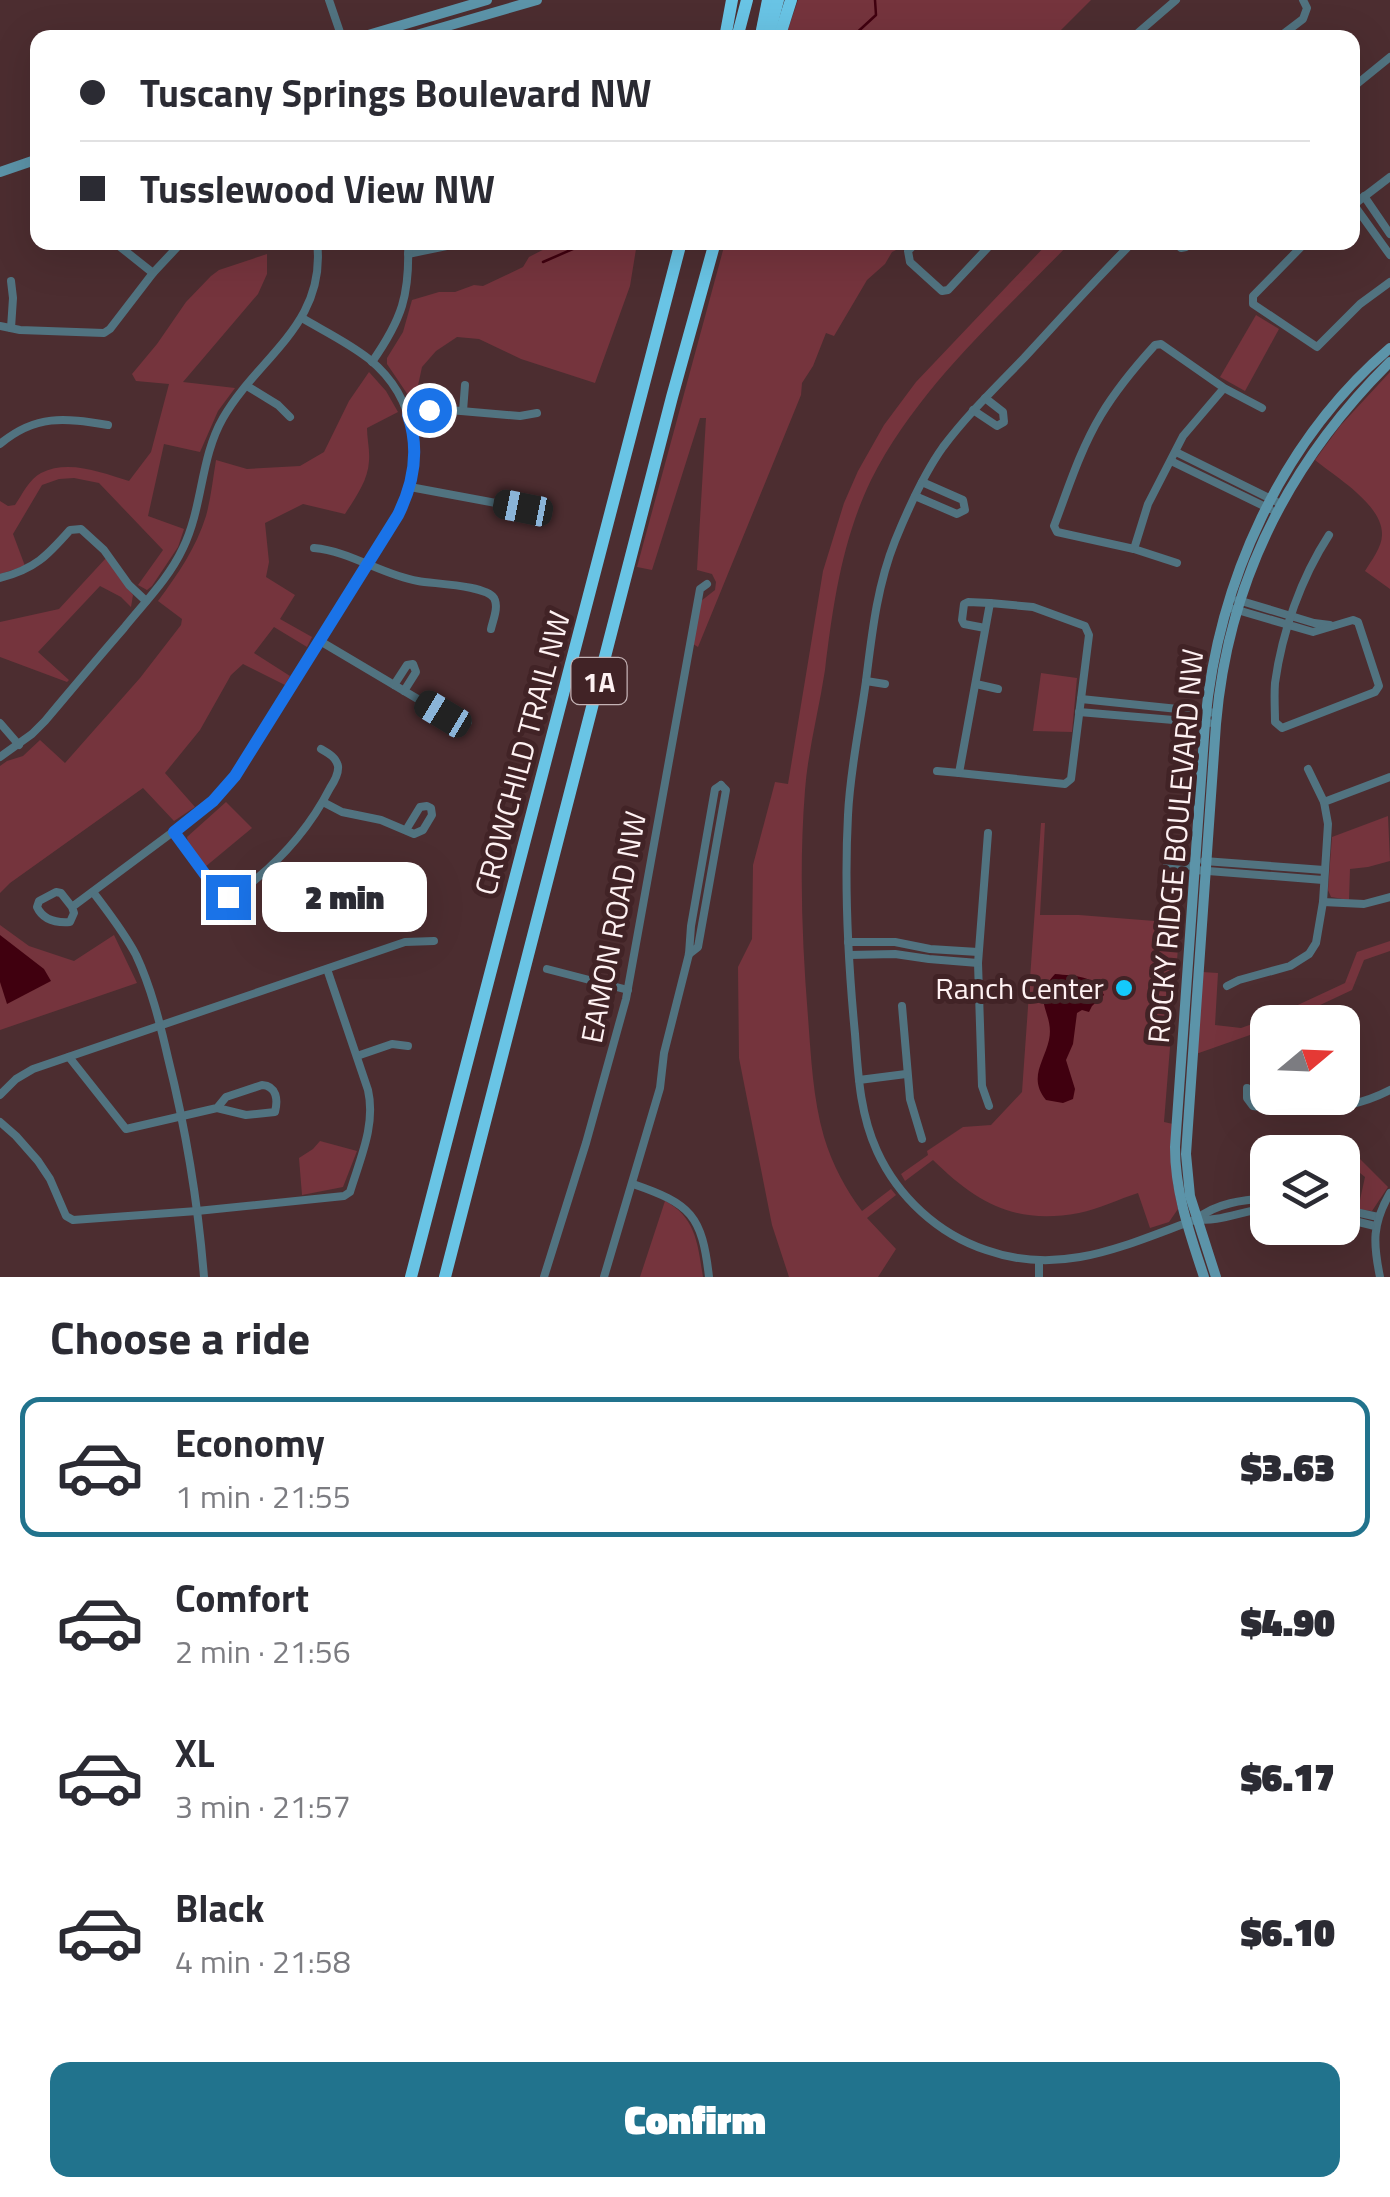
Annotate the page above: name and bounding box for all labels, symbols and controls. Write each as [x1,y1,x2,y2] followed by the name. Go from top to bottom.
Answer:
[140,64,651,122] text: Tuscany Springs Boulevard NW
[140,160,495,218] text: Tusslewood View NW
[407,388,452,433] route start
[491,488,555,528] car
[462,606,582,900] street label: CROWCHILD TRAIL NW
[1135,647,1215,1045] street label: ROCKY RIDGE BOULEVARD NW
[572,658,626,704] road number: 1A
[410,686,476,742] car
[568,807,658,1047] street label: EAMON ROAD NW
[263,862,428,932] callout: 2 min
[305,873,384,921] text: 2 min
[206,875,251,920] route end
[935,965,1104,1011] place label: Ranch Center
[1113,977,1135,999] marker: Ranch Center
[1250,1005,1360,1115] north arrow
[1250,1005,1360,1245] map controls
[1250,1135,1360,1245] button: layers
[50,1303,310,1371] text: Choose a ride
[175,1414,325,1472] text: Economy
[55,1422,145,1512] icon: car
[1241,1438,1335,1496] text: $3.63
[175,1472,351,1520] text: 1 min · 21:55
[175,1569,309,1627] text: Comfort
[55,1577,145,1667] icon: car
[1241,1593,1335,1651] text: $4.90
[175,1627,351,1675] text: 2 min · 21:56
[175,1724,215,1782] text: XL
[55,1732,145,1822] icon: car
[1241,1748,1335,1806] text: $6.17
[175,1782,351,1830] text: 3 min · 21:57
[175,1879,264,1937] text: Black
[55,1887,145,1977] icon: car
[1241,1903,1335,1961] text: $6.10
[175,1937,351,1985] text: 4 min · 21:58
[50,2062,1340,2177] button: Confirm

